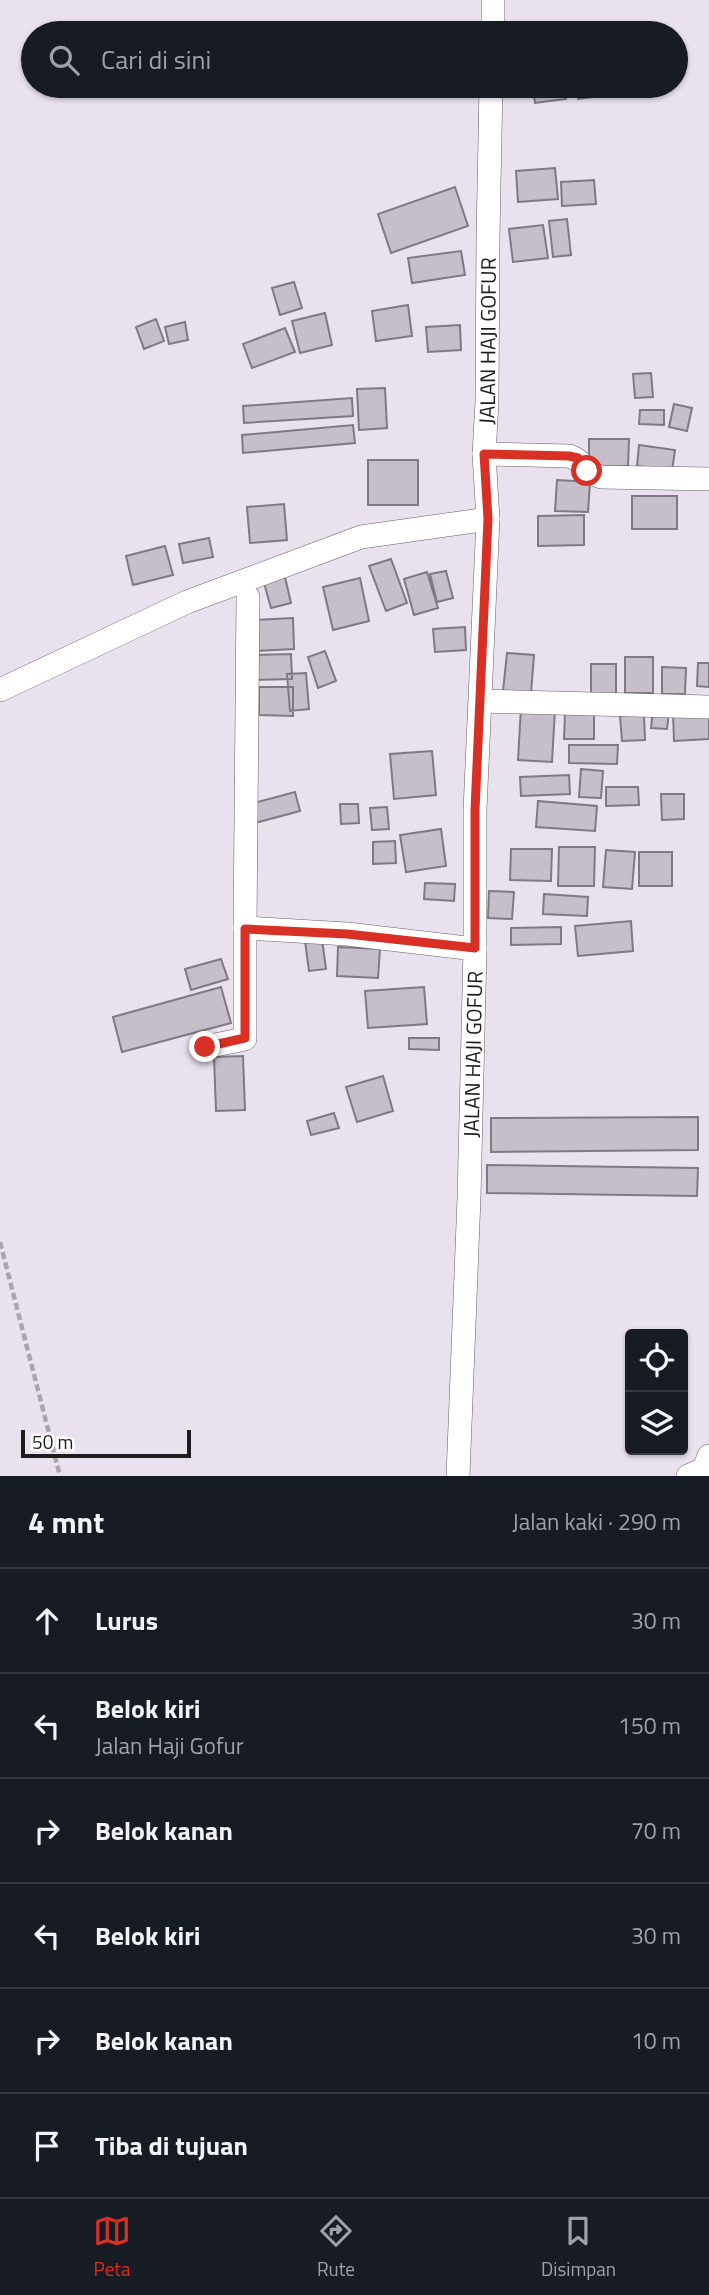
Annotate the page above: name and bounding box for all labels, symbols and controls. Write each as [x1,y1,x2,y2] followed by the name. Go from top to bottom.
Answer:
[21,21,688,98] search box
[101,40,211,79] text: Cari di sini
[45,41,83,79] icon: search
[470,257,504,425] street label: JALAN HAJI GOFUR
[571,455,602,486] route start
[454,970,490,1138] street label: JALAN HAJI GOFUR
[189,1031,220,1062] route end
[625,1329,688,1455] map controls
[625,1329,688,1392] button: locate
[625,1392,688,1455] button: layers
[21,1427,191,1459] scale bar
[32,1427,73,1456] text: 50 m
[28,1499,104,1545] text: 4 mnt
[512,1504,681,1539] text: Jalan kaki · 290 m
[95,1601,158,1640] text: Lurus
[28,1602,66,1640] icon: ahead
[631,1603,681,1638] text: 30 m
[95,1689,201,1728] text: Belok kiri
[28,1707,66,1745] icon: left
[618,1708,681,1743] text: 150 m
[95,1728,244,1763] text: Jalan Haji Gofur
[95,1811,233,1850] text: Belok kanan
[28,1812,66,1850] icon: right
[631,1813,681,1848] text: 70 m
[95,1916,201,1955] text: Belok kiri
[28,1917,66,1955] icon: left
[631,1918,681,1953] text: 30 m
[95,2021,233,2060] text: Belok kanan
[28,2022,66,2060] icon: right
[631,2023,681,2058] text: 10 m
[95,2126,248,2165] text: Tiba di tujuan
[28,2127,66,2165] icon: arrive
[93,2212,131,2283] tab: Peta
[317,2212,355,2283] tab: Rute
[541,2212,616,2283] tab: Disimpan

